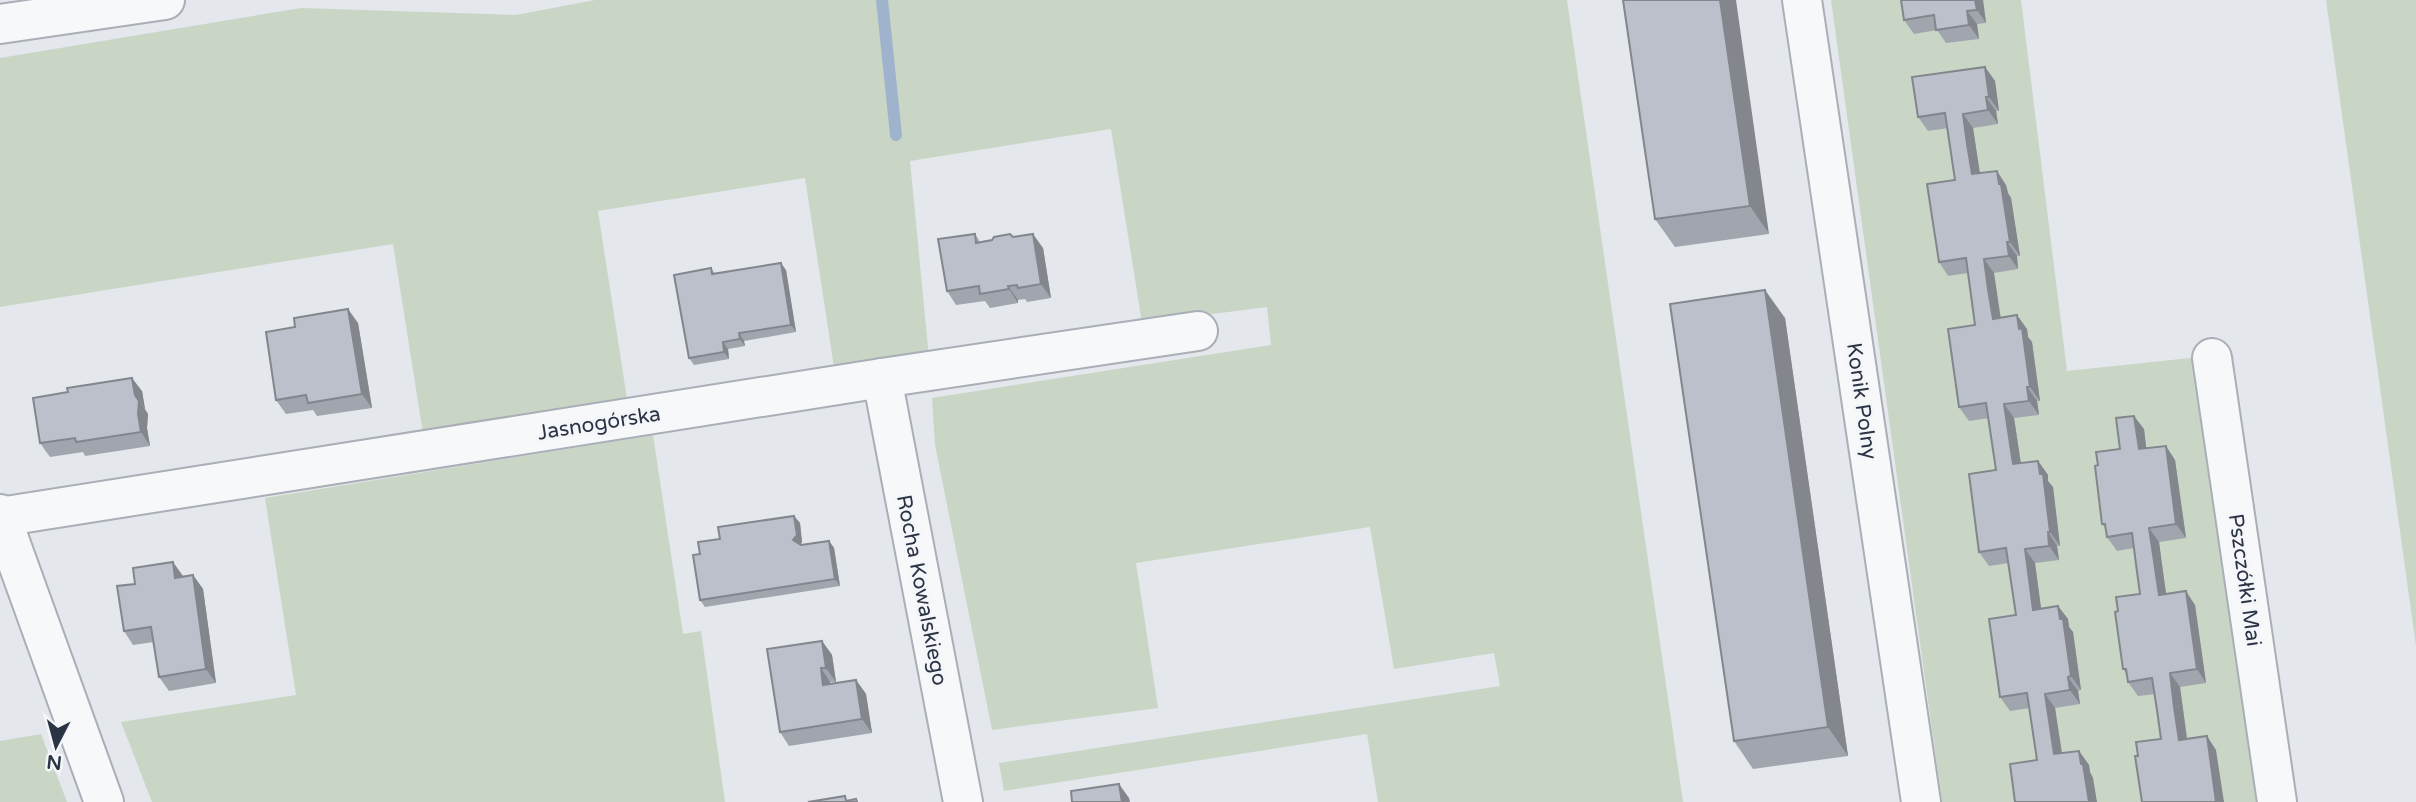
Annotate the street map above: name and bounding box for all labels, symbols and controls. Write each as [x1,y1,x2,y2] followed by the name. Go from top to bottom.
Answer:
[1841,341,1882,461] street label: Konik Polny
[536,401,662,446] street label: Jasnogórska
[891,493,952,688] street label: Rocha Kowalskiego
[2223,512,2266,648] street label: Pszczółki Mai
[21,711,91,781] north arrow
[46,750,63,774] text: N

